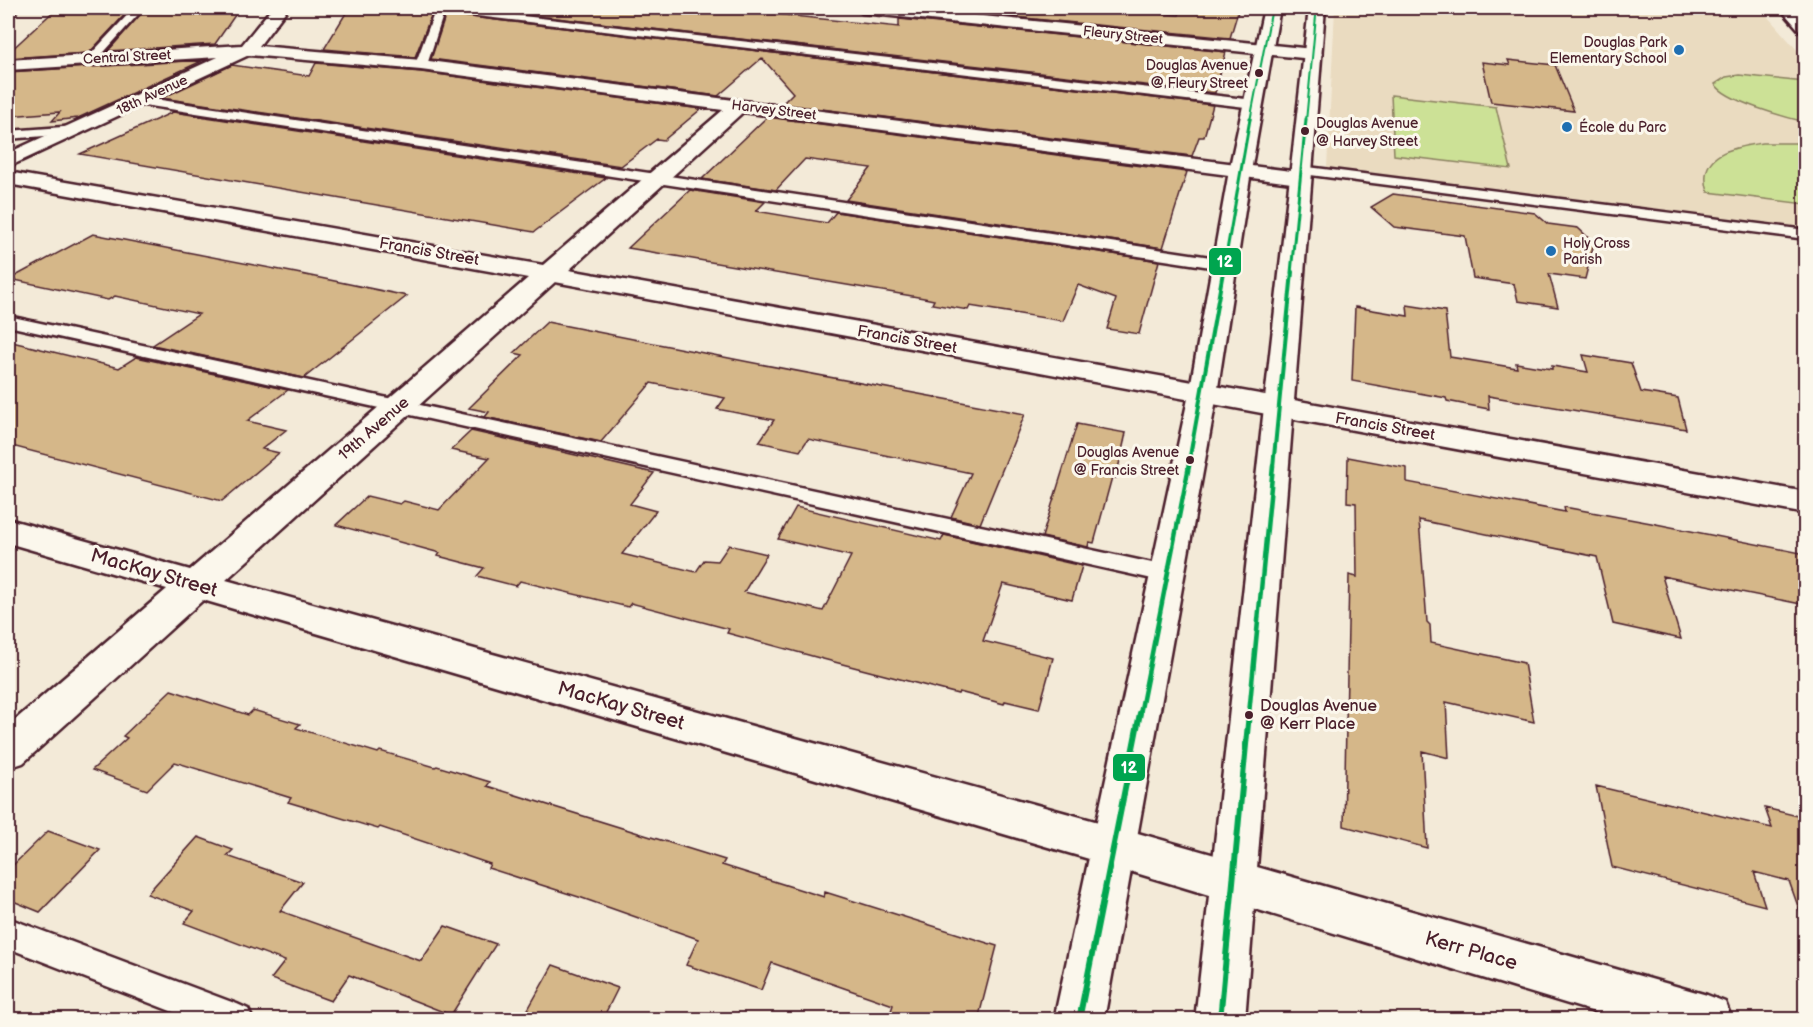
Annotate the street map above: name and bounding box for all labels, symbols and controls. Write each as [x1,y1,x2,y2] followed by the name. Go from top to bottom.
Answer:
[1082,22,1165,48] street label: Fleury Street
[1550,34,1667,67] place label: Douglas Park Elementary School
[1672,43,1686,57] marker: Douglas Park Elementary School
[83,46,172,68] street label: Central Street
[1146,57,1249,92] place label: Douglas Avenue @ Fleury Street
[1253,67,1265,79] marker: Douglas Avenue @ Fleury Street
[114,71,190,119] street label: 18th Avenue
[731,96,818,124] street label: Harvey Street
[1316,115,1419,150] place label: Douglas Avenue @ Harvey Street
[1579,118,1666,136] place label: École du Parc
[1560,120,1574,134] marker: École du Parc
[1299,125,1311,137] marker: Douglas Avenue @ Harvey Street
[378,234,481,270] street label: Francis Street
[1563,235,1630,268] place label: Holy Cross Parish
[1544,244,1558,258] marker: Holy Cross Parish
[1208,247,1242,276] line badge: 12
[1217,253,1234,272] text: 12
[856,322,959,358] street label: Francis Street
[335,393,414,465] street label: 19th Avenue
[1334,409,1437,445] street label: Francis Street
[1074,444,1180,479] place label: Douglas Avenue @ Francis Street
[1184,454,1196,466] marker: Douglas Avenue @ Francis Street
[88,543,220,603] street label: MacKay Street
[555,676,687,736] street label: MacKay Street
[1260,697,1377,734] place label: Douglas Avenue @ Kerr Place
[1243,709,1255,721] marker: Douglas Avenue @ Kerr Place
[1112,753,1146,782] line badge: 12
[1121,759,1138,778] text: 12
[1422,926,1520,976] street label: Kerr Place

